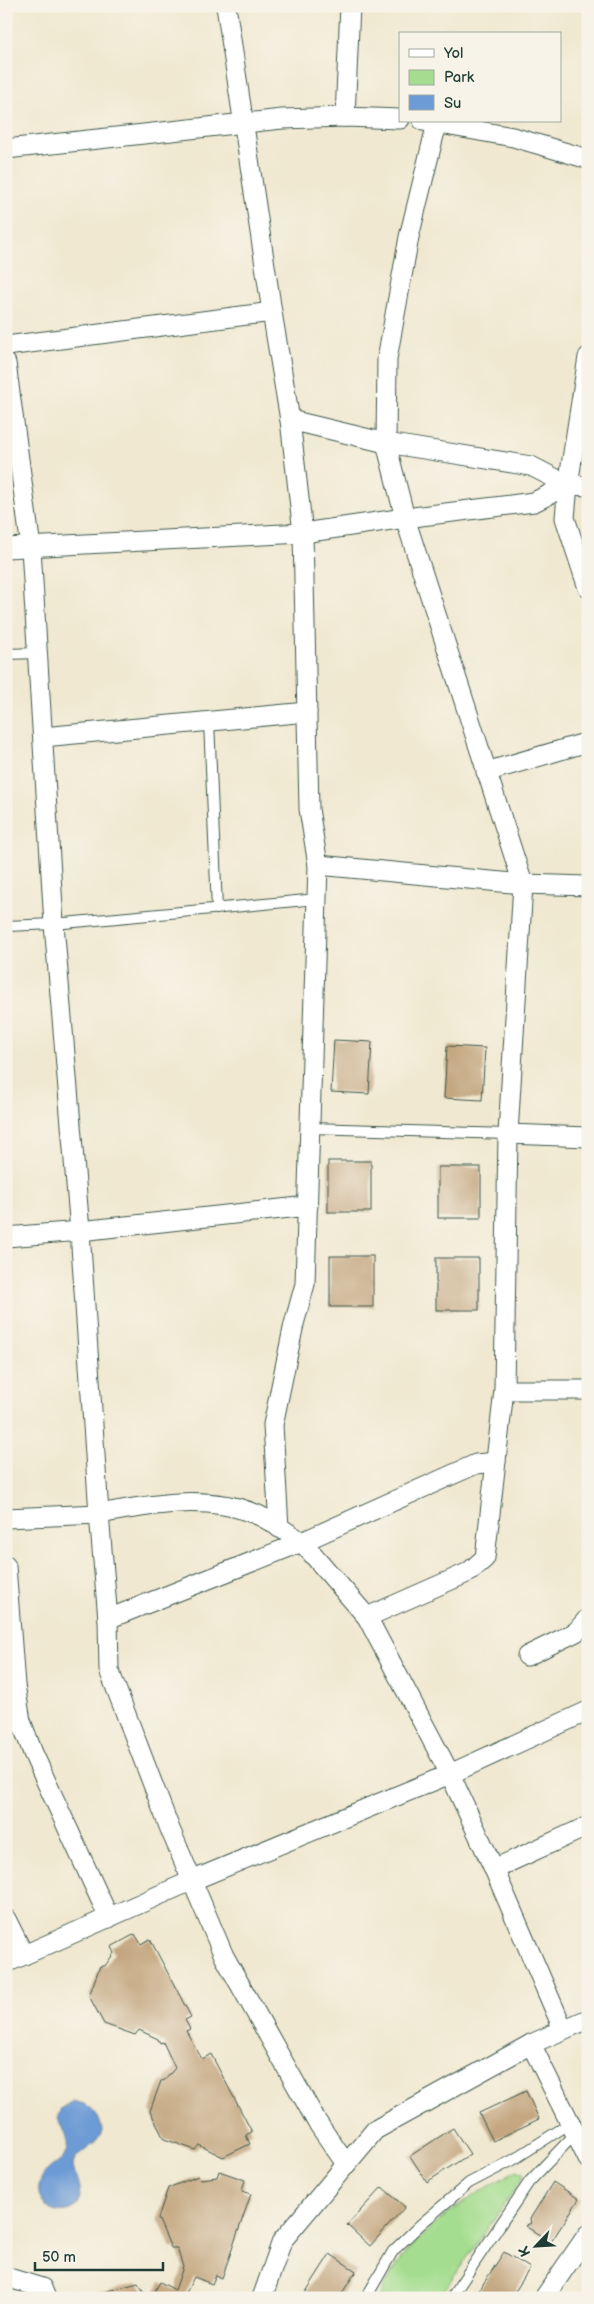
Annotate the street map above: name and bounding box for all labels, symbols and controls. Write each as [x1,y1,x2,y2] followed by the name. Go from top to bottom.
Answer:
[399,32,562,122] legend
[443,44,463,63] text: Yol
[444,68,475,87] text: Park
[444,94,461,113] text: Su
[512,2222,562,2272] north arrow
[35,2239,162,2271] scale bar
[515,2243,534,2259] text: K
[42,2248,76,2267] text: 50 m

